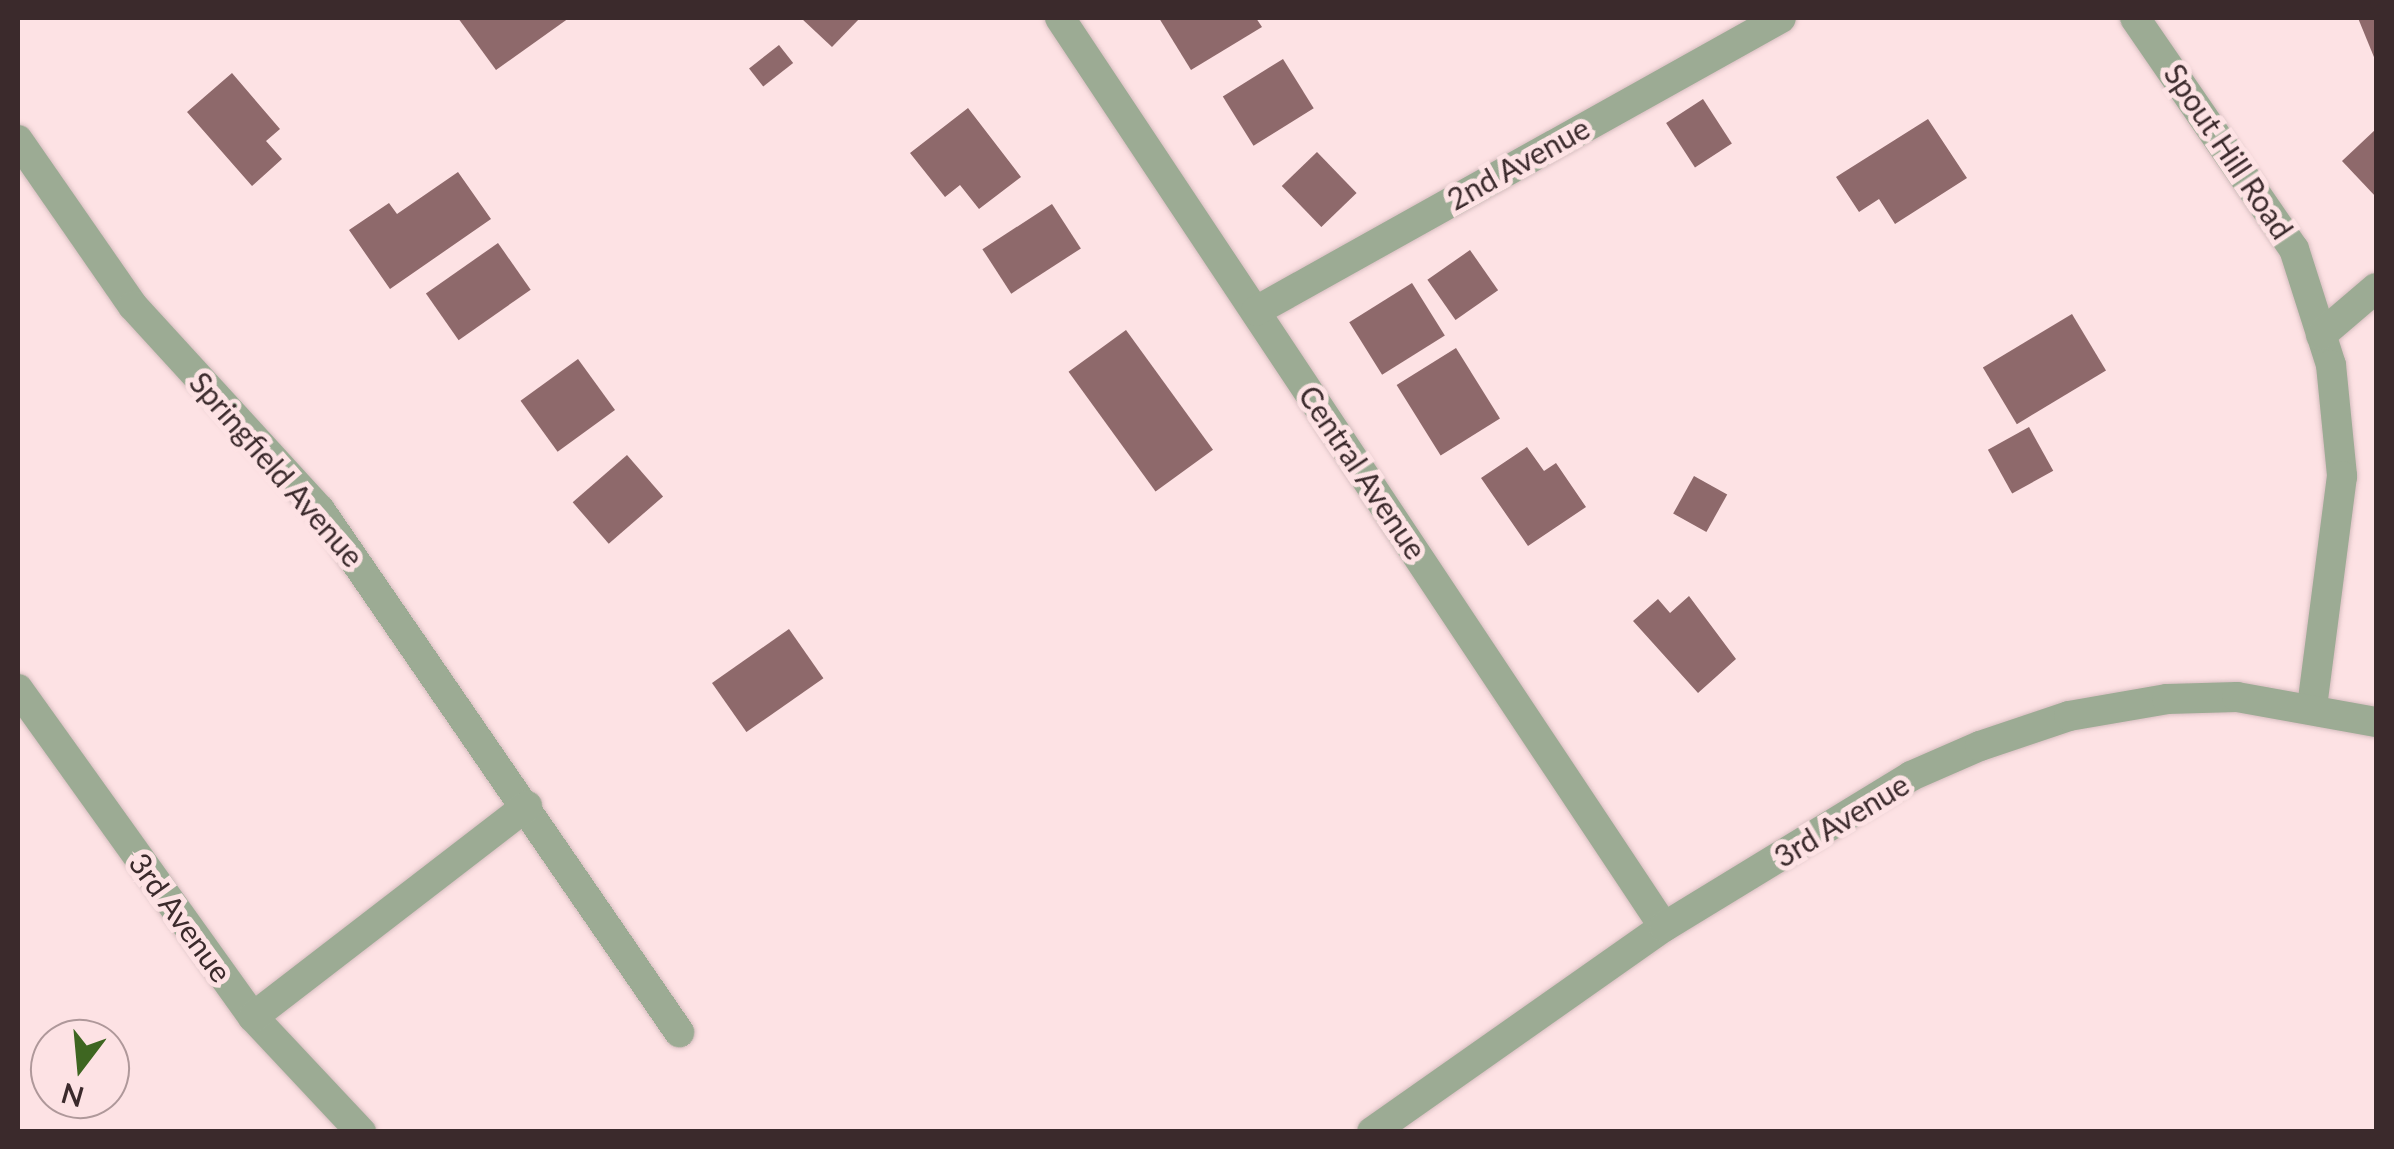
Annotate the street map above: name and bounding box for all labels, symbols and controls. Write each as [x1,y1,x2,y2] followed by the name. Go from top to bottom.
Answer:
[2157,57,2301,245] street label: Spout Hill Road
[1440,109,1596,217] street label: 2nd Avenue
[182,364,372,574] street label: Springfield Avenue
[1291,378,1435,566] street label: Central Avenue
[1767,766,1915,874] street label: 3rd Avenue
[122,845,240,989] street label: 3rd Avenue
[30,1019,130,1119] north arrow
[57,1077,87,1115] text: N

